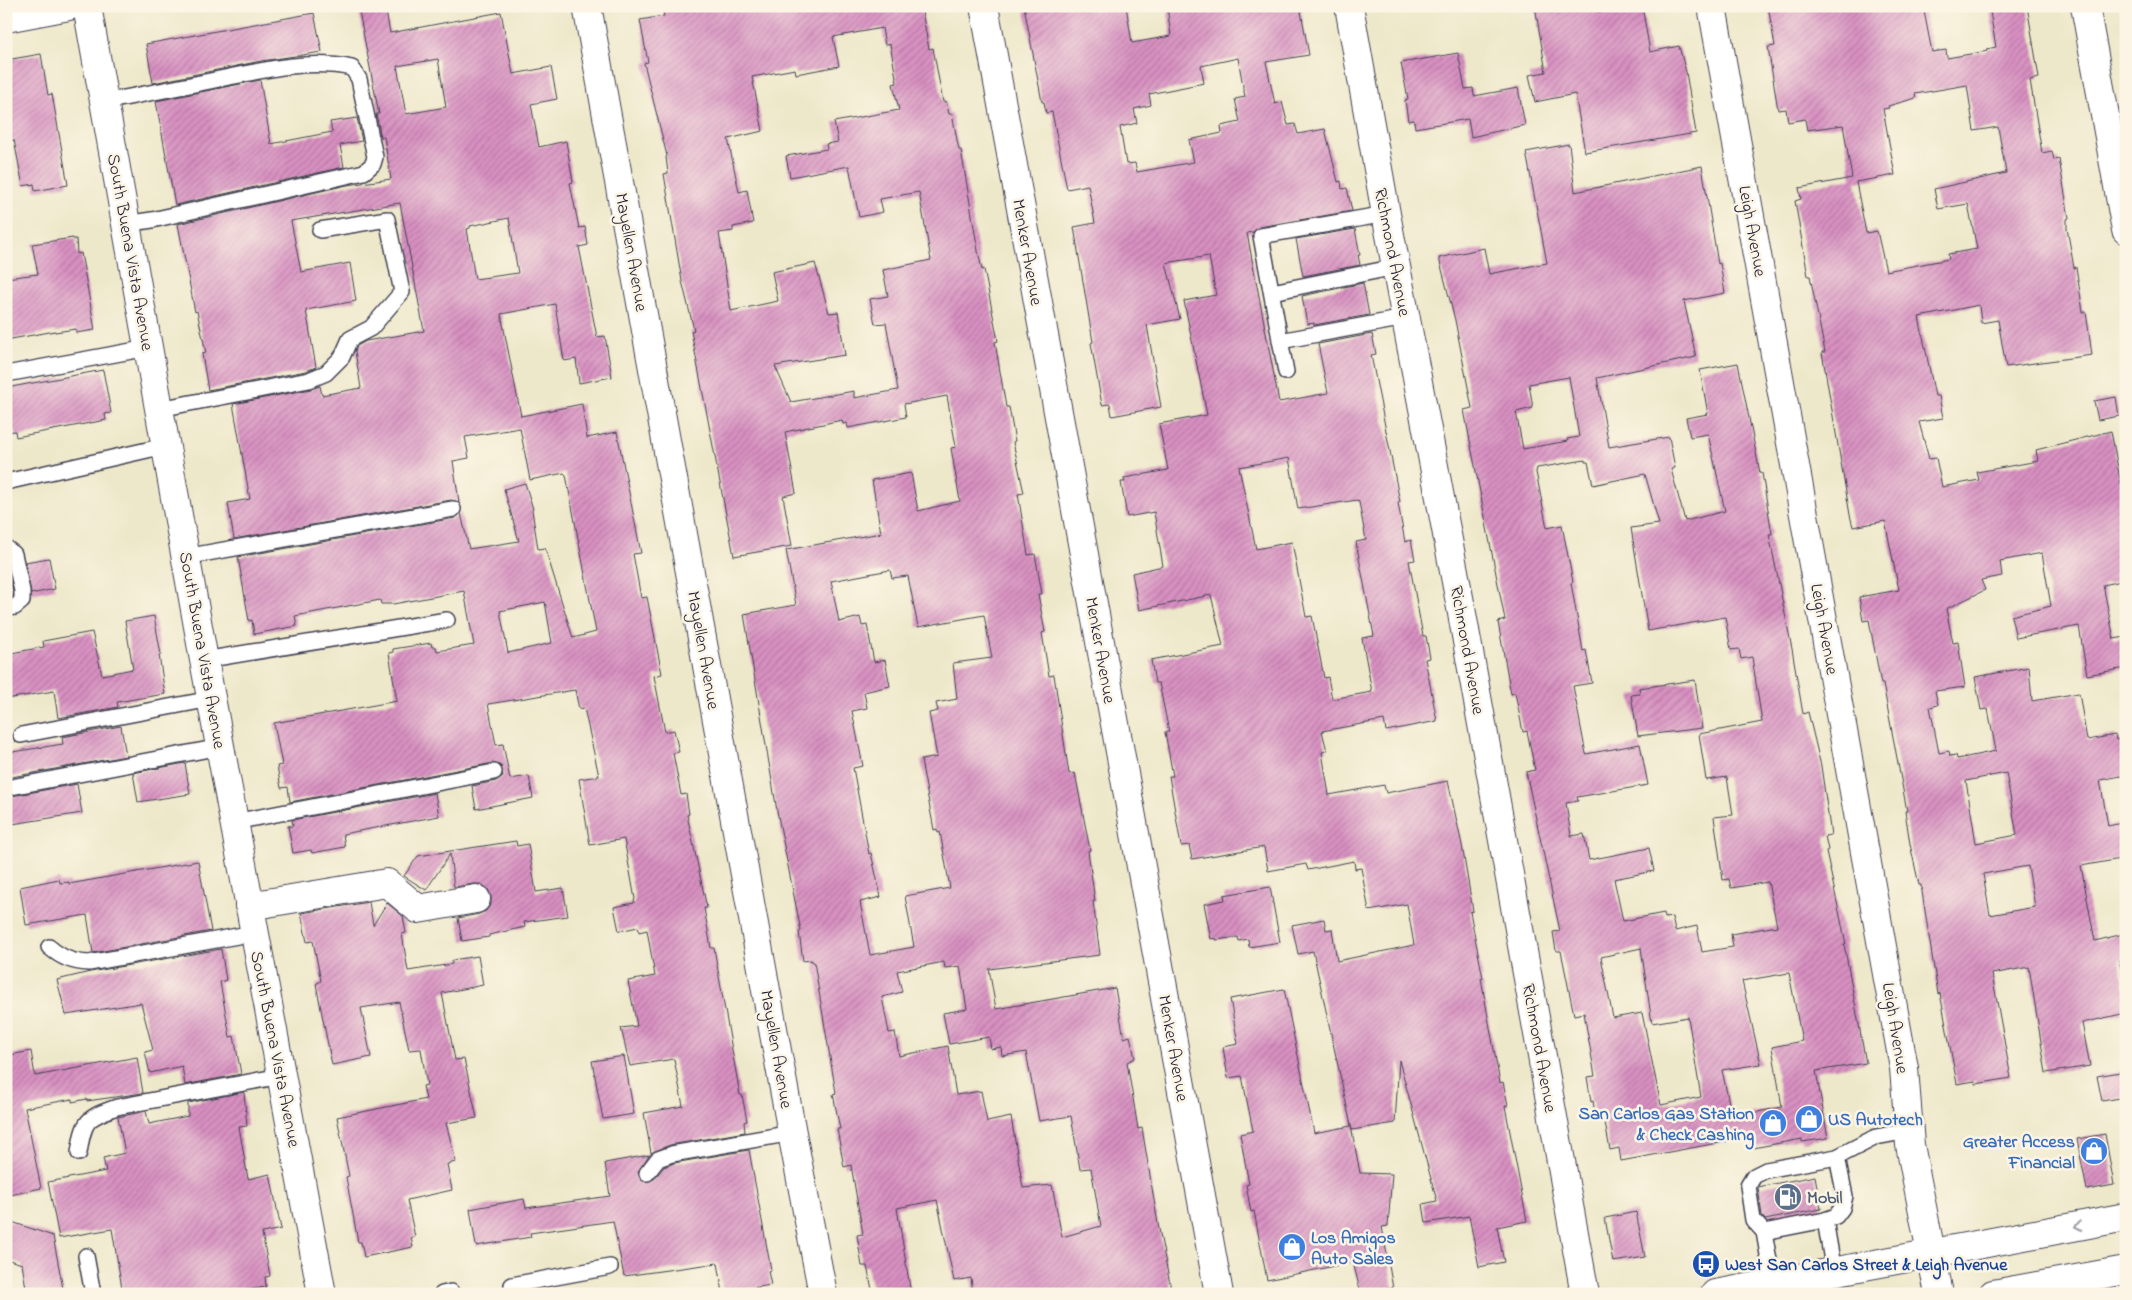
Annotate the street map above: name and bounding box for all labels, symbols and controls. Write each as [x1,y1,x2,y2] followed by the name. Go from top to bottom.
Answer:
[99,152,159,354] street label: South Buena Vista Avenue
[1729,184,1772,280] street label: Leigh Avenue
[1366,186,1416,320] street label: Richmond Avenue
[607,191,653,315] street label: Mayellen Avenue
[1004,197,1048,309] street label: Menker Avenue
[171,550,231,752] street label: South Buena Vista Avenue
[1801,582,1844,678] street label: Leigh Avenue
[1442,584,1490,718] street label: Richmond Avenue
[679,589,725,713] street label: Mayellen Avenue
[1077,595,1121,707] street label: Menker Avenue
[242,949,306,1151] street label: South Buena Vista Avenue
[1873,981,1914,1077] street label: Leigh Avenue
[1514,982,1562,1116] street label: Richmond Avenue
[752,988,798,1112] street label: Mayellen Avenue
[1150,993,1194,1105] street label: Menker Avenue
[1579,1102,1754,1150] place label: San Carlos Gas Station & Check Cashing
[1794,1104,1824,1134] shop icon: US Autotech
[1758,1108,1788,1138] shop icon: San Carlos Gas Station & Check Cashing
[1828,1108,1923,1134] place label: US Autotech
[1963,1130,2075,1177] place label: Greater Access Financial
[2079,1136,2109,1166] shop icon: Greater Access Financial
[1773,1182,1803,1212] fuel station icon: Mobil
[1807,1186,1843,1212] place label: Mobil
[2073,1220,2082,1230] one-way arrow
[1311,1226,1396,1273] place label: Los Amigos Auto Sales
[1277,1232,1307,1262] shop icon: Los Amigos Auto Sales
[1691,1249,1721,1279] bus stop icon: West San Carlos Street & Leigh Avenue
[1725,1253,2008,1280] place label: West San Carlos Street & Leigh Avenue

